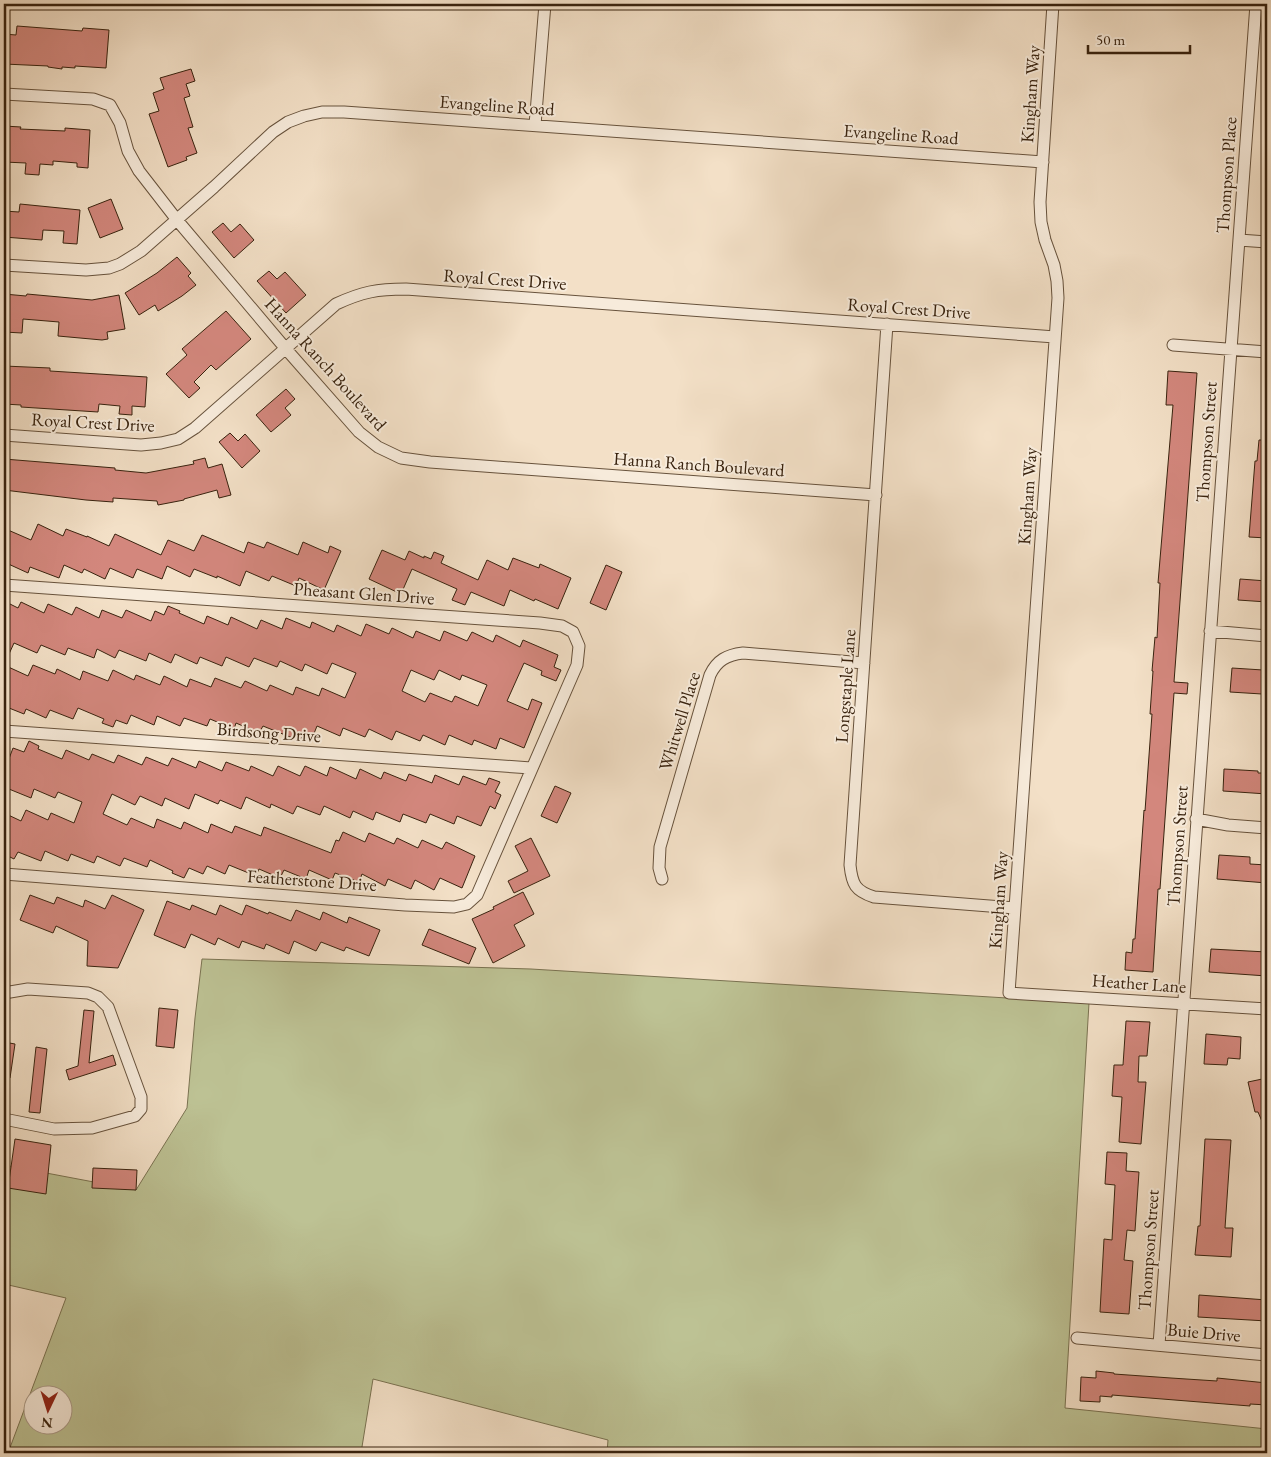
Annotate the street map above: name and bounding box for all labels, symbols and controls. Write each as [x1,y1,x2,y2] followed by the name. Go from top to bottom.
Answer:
[1088,22,1191,54] scale bar
[1096,30,1125,49] text: 50 m
[1015,44,1045,144] street label: Kingham Way
[439,90,556,121] street label: Evangeline Road
[1210,116,1242,234] street label: Thompson Place
[843,119,960,150] street label: Evangeline Road
[443,263,567,295] street label: Royal Crest Drive
[847,292,971,324] street label: Royal Crest Drive
[260,293,393,436] street label: Hanna Ranch Boulevard
[1190,381,1222,503] street label: Thompson Street
[31,407,155,437] street label: Royal Crest Drive
[1012,446,1042,546] street label: Kingham Way
[613,447,786,482] street label: Hanna Ranch Boulevard
[293,577,435,609] street label: Pheasant Glen Drive
[830,629,860,743] street label: Longstaple Lane
[653,669,705,773] street label: Whitwell Place
[216,717,322,747] street label: Birdsong Drive
[1161,785,1193,907] street label: Thompson Street
[983,850,1013,950] street label: Kingham Way
[246,864,378,896] street label: Featherstone Drive
[1091,968,1187,998] street label: Heather Lane
[1132,1189,1164,1311] street label: Thompson Street
[1166,1317,1242,1347] street label: Buie Drive
[22,1384,72,1434] north arrow
[40,1414,53,1432] text: N

